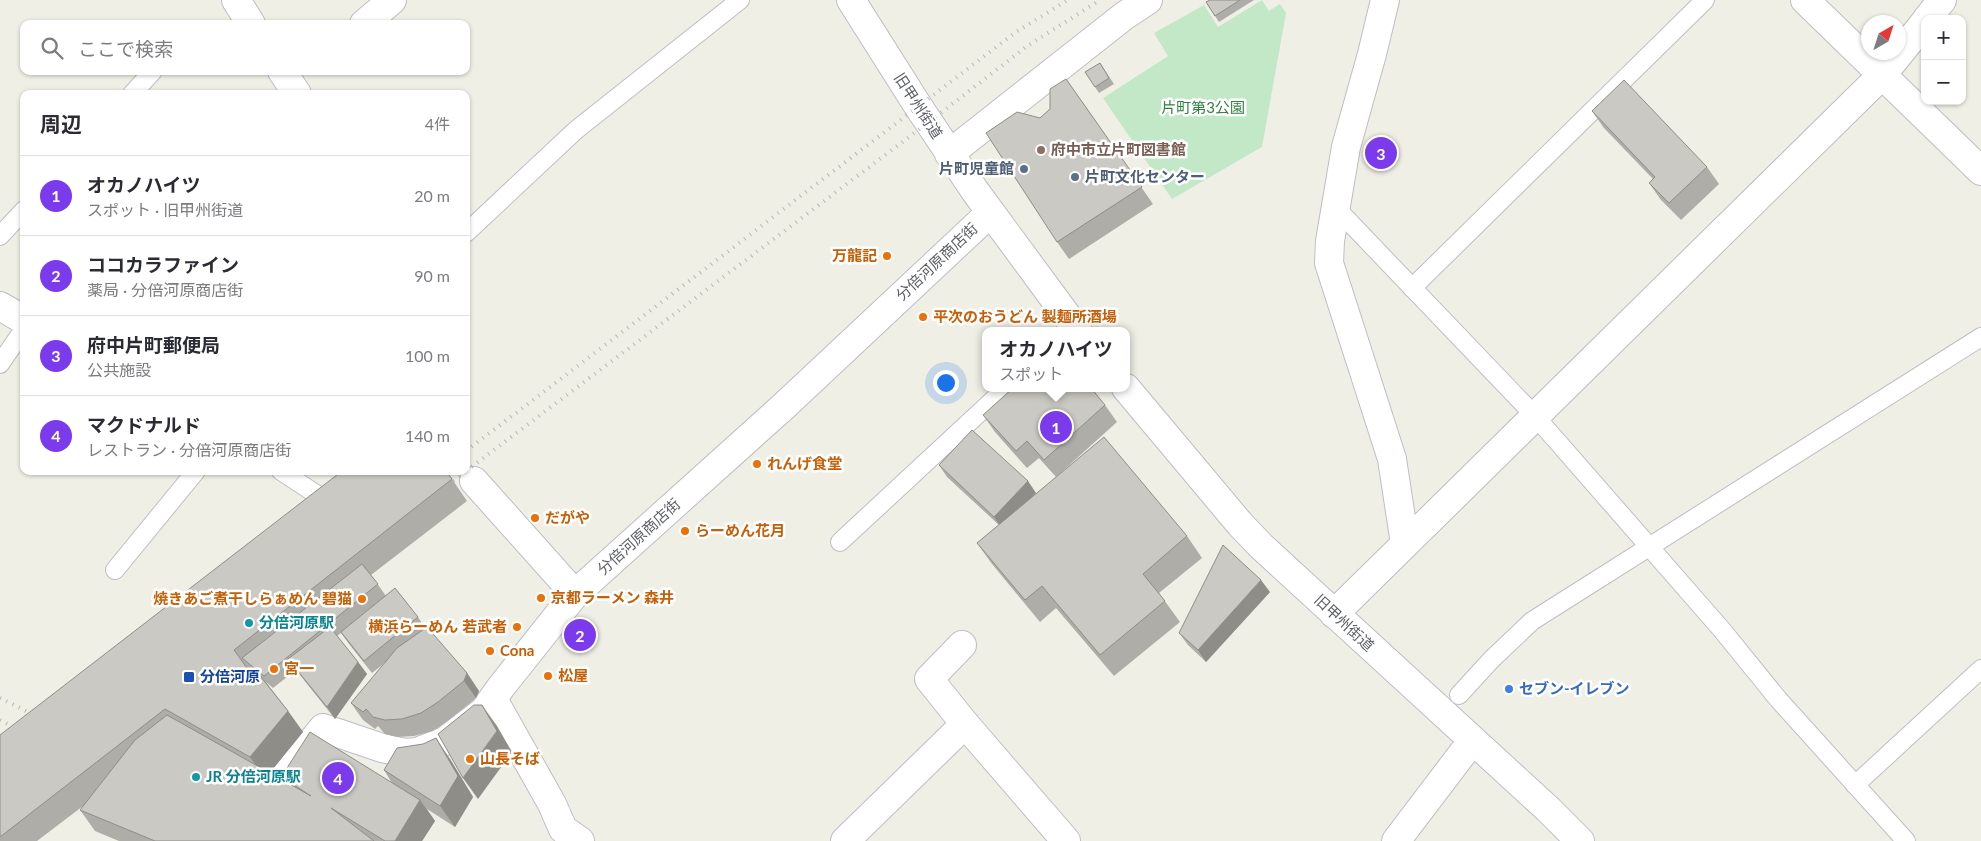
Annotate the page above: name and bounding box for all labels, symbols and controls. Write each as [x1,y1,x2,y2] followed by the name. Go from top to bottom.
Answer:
[1861,15,1906,60] north arrow
[1921,15,1966,105] map controls
[1921,15,1966,60] button: +
[20,20,470,75] search box
[38,34,66,62] icon: search
[78,37,173,60] text: ここで検索
[1921,60,1966,105] button: −
[891,69,947,142] street label: 旧甲州街道
[1161,98,1245,116] park label: 片町第3公園
[40,111,82,136] text: 周辺
[425,114,450,133] text: 4件
[1365,134,1397,172] pin: 3
[1051,140,1186,158] place label: 府中市立片町図書館
[1035,144,1047,156] marker: 府中市立片町図書館
[939,159,1014,177] place label: 片町児童館
[1018,163,1030,175] marker: 片町児童館
[1085,167,1205,185] place label: 片町文化センター
[1069,171,1081,183] marker: 片町文化センター
[87,173,201,196] text: オカノハイツ
[51,186,61,205] text: 1
[414,186,450,205] text: 20 m
[87,200,243,219] text: スポット · 旧甲州街道
[892,219,981,304] street label: 分倍河原商店街
[832,246,877,264] place label: 万龍記
[881,250,893,262] marker: 万龍記
[87,253,239,276] text: ココカラファイン
[51,266,61,285] text: 2
[414,266,450,285] text: 90 m
[87,280,243,299] text: 薬局 · 分倍河原商店街
[933,307,1117,325] place label: 平次のおうどん 製麺所酒場
[917,311,929,323] marker: 平次のおうどん 製麺所酒場
[982,327,1130,392] popup
[87,333,220,356] text: 府中片町郵便局
[999,337,1113,360] text: オカノハイツ
[51,346,61,365] text: 3
[405,346,450,365] text: 100 m
[87,360,151,379] text: 公共施設
[999,364,1063,383] text: スポット
[933,370,959,396] your location
[1040,408,1072,446] pin: 1
[87,413,201,436] text: マクドナルド
[51,426,61,445] text: 4
[405,426,450,445] text: 140 m
[87,440,291,459] text: レストラン · 分倍河原商店街
[767,454,842,472] place label: れんげ食堂
[751,458,763,470] marker: れんげ食堂
[593,494,683,578] street label: 分倍河原商店街
[545,508,590,526] place label: だがや
[529,512,541,524] marker: だがや
[695,521,785,539] place label: らーめん花月
[679,525,691,537] marker: らーめん花月
[551,588,674,606] place label: 京都ラーメン 森井
[153,589,352,607] place label: 焼きあご煮干しらぁめん 碧猫
[1311,590,1378,654] street label: 旧甲州街道
[535,592,547,604] marker: 京都ラーメン 森井
[356,593,368,605] marker: 焼きあご煮干しらぁめん 碧猫
[259,613,334,631] place label: 分倍河原駅
[564,616,596,654] pin: 2
[243,617,255,629] marker: 分倍河原駅
[368,617,507,635] place label: 横浜らーめん 若武者
[511,621,523,633] marker: 横浜らーめん 若武者
[500,641,534,659] place label: Cona
[484,645,496,657] marker: Cona
[284,659,314,677] place label: 宮一
[268,663,280,675] marker: 宮一
[558,666,588,684] place label: 松屋
[200,667,260,685] place label: 分倍河原
[182,670,196,684] marker: 分倍河原
[542,670,554,682] marker: 松屋
[1519,679,1630,697] place label: セブン-イレブン
[1503,683,1515,695] marker: セブン-イレブン
[480,749,540,767] place label: 山長そば
[464,753,476,765] marker: 山長そば
[322,759,354,797] pin: 4
[206,767,301,785] place label: JR 分倍河原駅
[190,771,202,783] marker: JR 分倍河原駅

